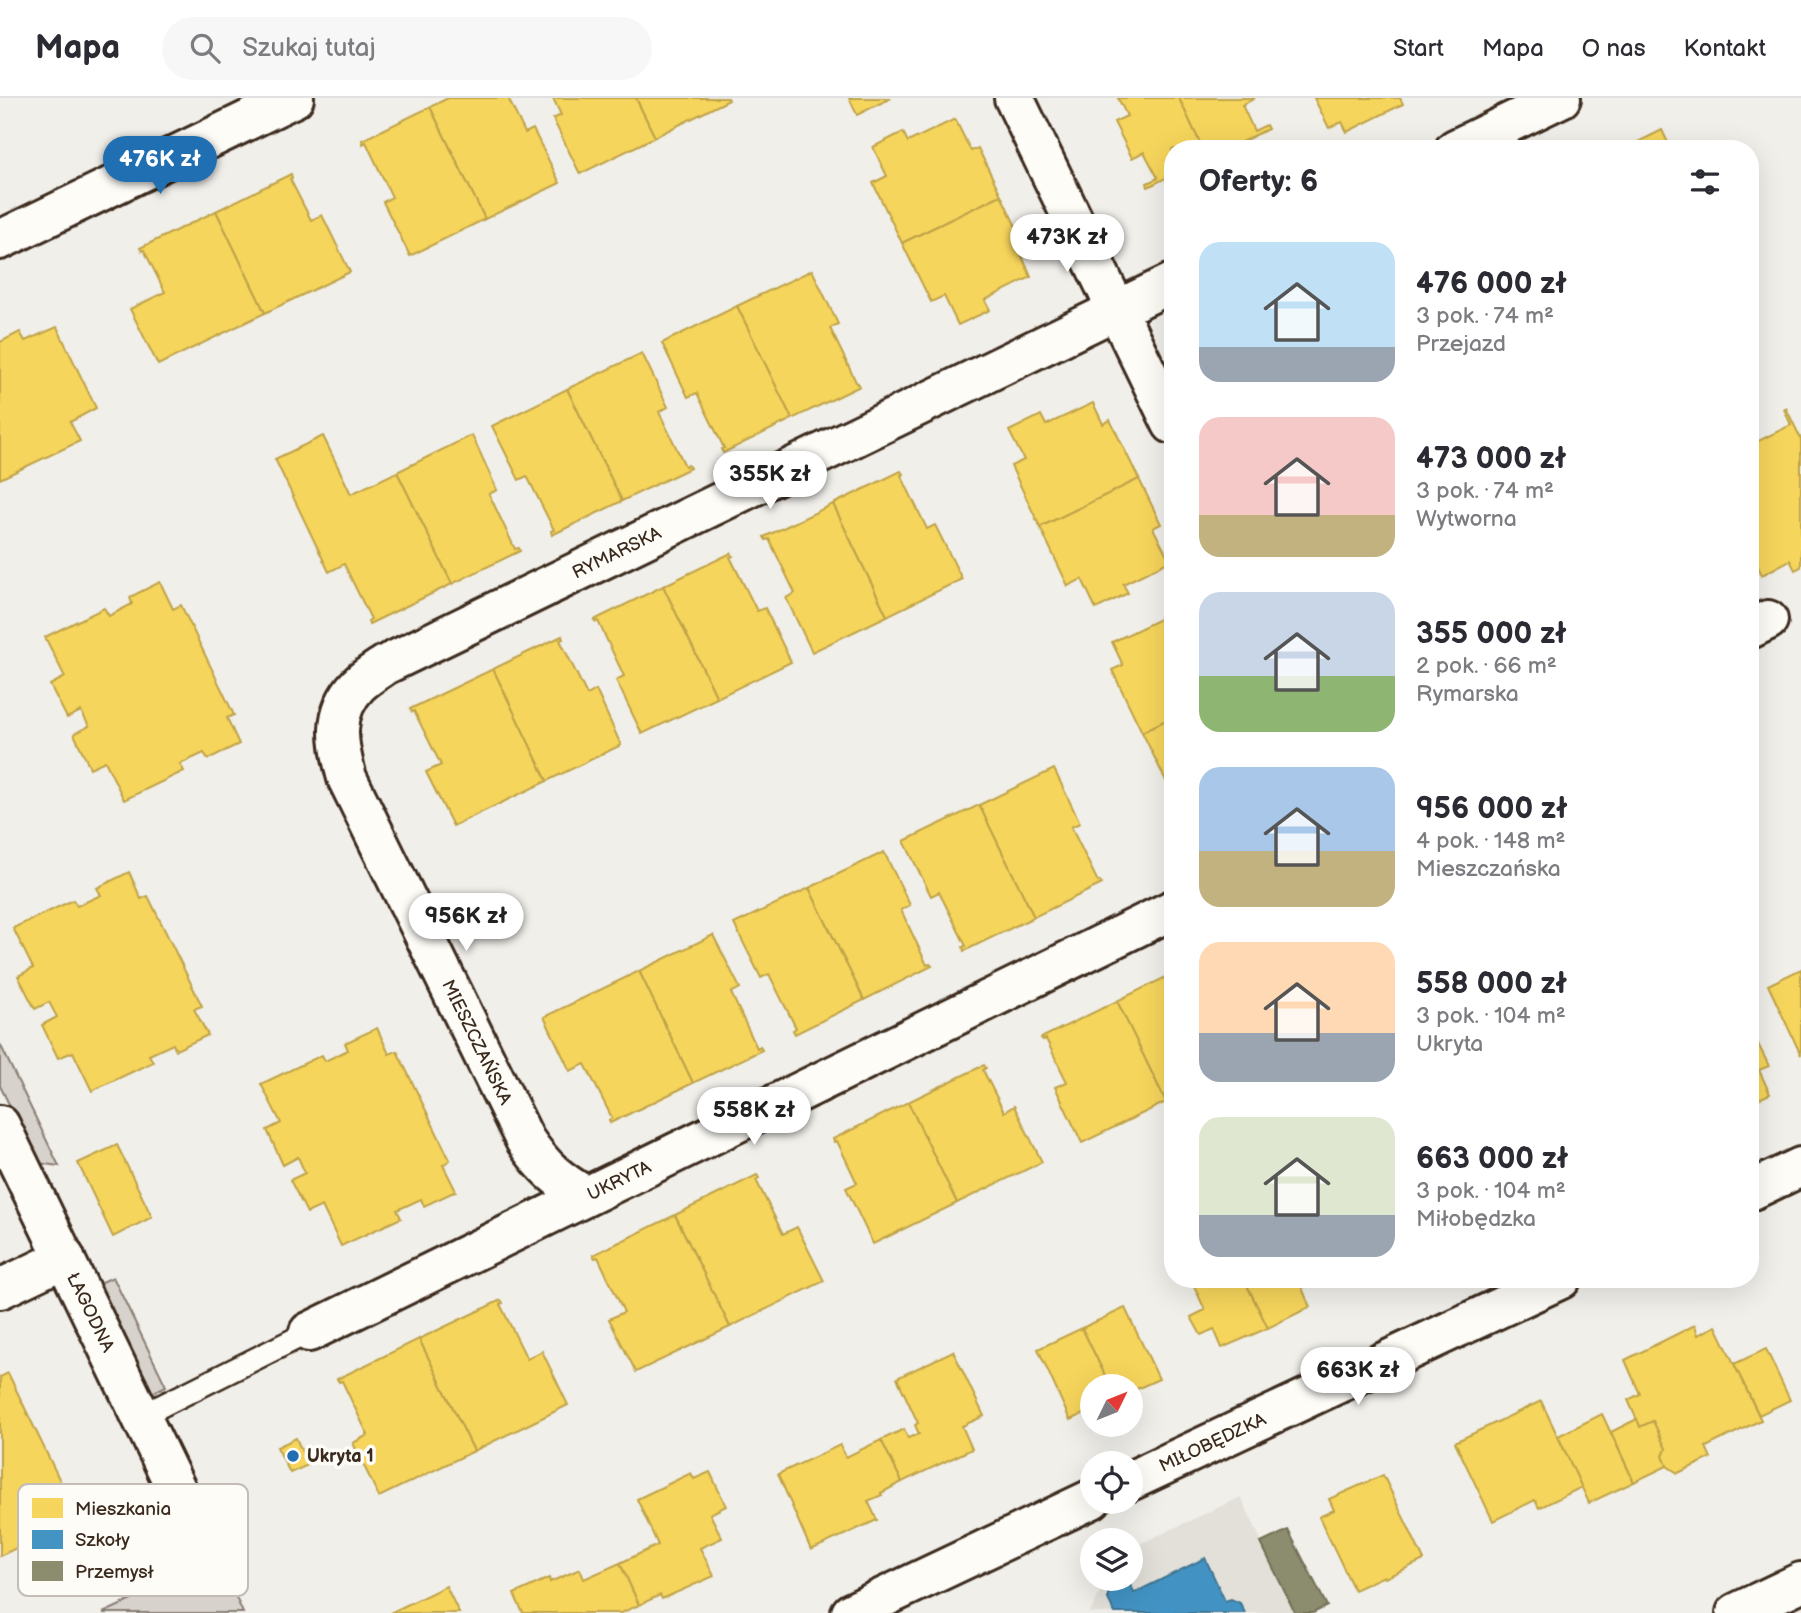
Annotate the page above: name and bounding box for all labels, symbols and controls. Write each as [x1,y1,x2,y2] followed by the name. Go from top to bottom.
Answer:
[162,17,652,80] search box
[35,28,120,68] text: Mapa
[186,29,224,67] icon: search
[242,33,376,64] text: Szukaj tutaj
[1393,34,1444,63] text: Start
[1482,34,1544,63] text: Mapa
[1582,34,1646,63] text: O nas
[1684,34,1766,63] text: Kontakt
[95,136,225,196] pin: 476K zł
[119,145,201,173] text: 476K zł
[1686,163,1724,201] icon: filters
[1199,164,1318,200] text: Oferty: 6
[1002,214,1132,274] pin: 473K zł
[1026,223,1108,251] text: 473K zł
[1416,266,1567,302] text: 476 000 zł
[1255,270,1339,354] icon: home
[1416,302,1554,330] text: 3 pok. · 74 m²
[1416,330,1506,358] text: Przejazd
[1416,441,1566,477] text: 473 000 zł
[1255,445,1339,529] icon: home
[705,452,835,511] pin: 355K zł
[729,460,811,488] text: 355K zł
[1416,477,1554,505] text: 3 pok. · 74 m²
[1416,505,1517,533] text: Wytworna
[569,523,665,584] street label: RYMARSKA
[1416,616,1567,652] text: 355 000 zł
[1255,620,1339,704] icon: home
[1416,652,1557,680] text: 2 pok. · 66 m²
[1416,680,1519,708] text: Rymarska
[1416,791,1568,827] text: 956 000 zł
[1255,795,1339,879] icon: home
[1416,827,1565,855] text: 4 pok. · 148 m²
[1416,855,1561,883] text: Mieszczańska
[401,894,531,953] pin: 956K zł
[425,902,507,930] text: 956K zł
[1416,966,1567,1002] text: 558 000 zł
[1255,970,1339,1054] icon: home
[437,976,518,1108] street label: MIESZCZAŃSKA
[1416,1002,1566,1030] text: 3 pok. · 104 m²
[1416,1030,1483,1058] text: Ukryta
[689,1088,819,1147] pin: 558K zł
[713,1096,795,1124] text: 558K zł
[1416,1141,1568,1177] text: 663 000 zł
[1255,1145,1339,1229] icon: home
[584,1157,654,1205] street label: UKRYTA
[1416,1177,1566,1205] text: 3 pok. · 104 m²
[1416,1205,1536,1233] text: Miłobędzka
[62,1269,118,1356] street label: ŁAGODNA
[1293,1348,1423,1407] pin: 663K zł
[1316,1356,1400,1384] text: 663K zł
[1080,1374,1143,1437] north arrow
[1080,1374,1143,1591] map controls
[1156,1409,1269,1477] street label: MIŁOBĘDZKA
[307,1446,374,1467] place label: Ukryta 1
[285,1448,301,1464] marker: Ukryta 1
[1080,1451,1143,1514] button: locate
[18,1484,248,1596] legend
[75,1498,171,1521] text: Mieszkania
[1080,1528,1143,1591] button: layers
[75,1529,130,1552] text: Szkoły
[75,1561,154,1584] text: Przemysł

